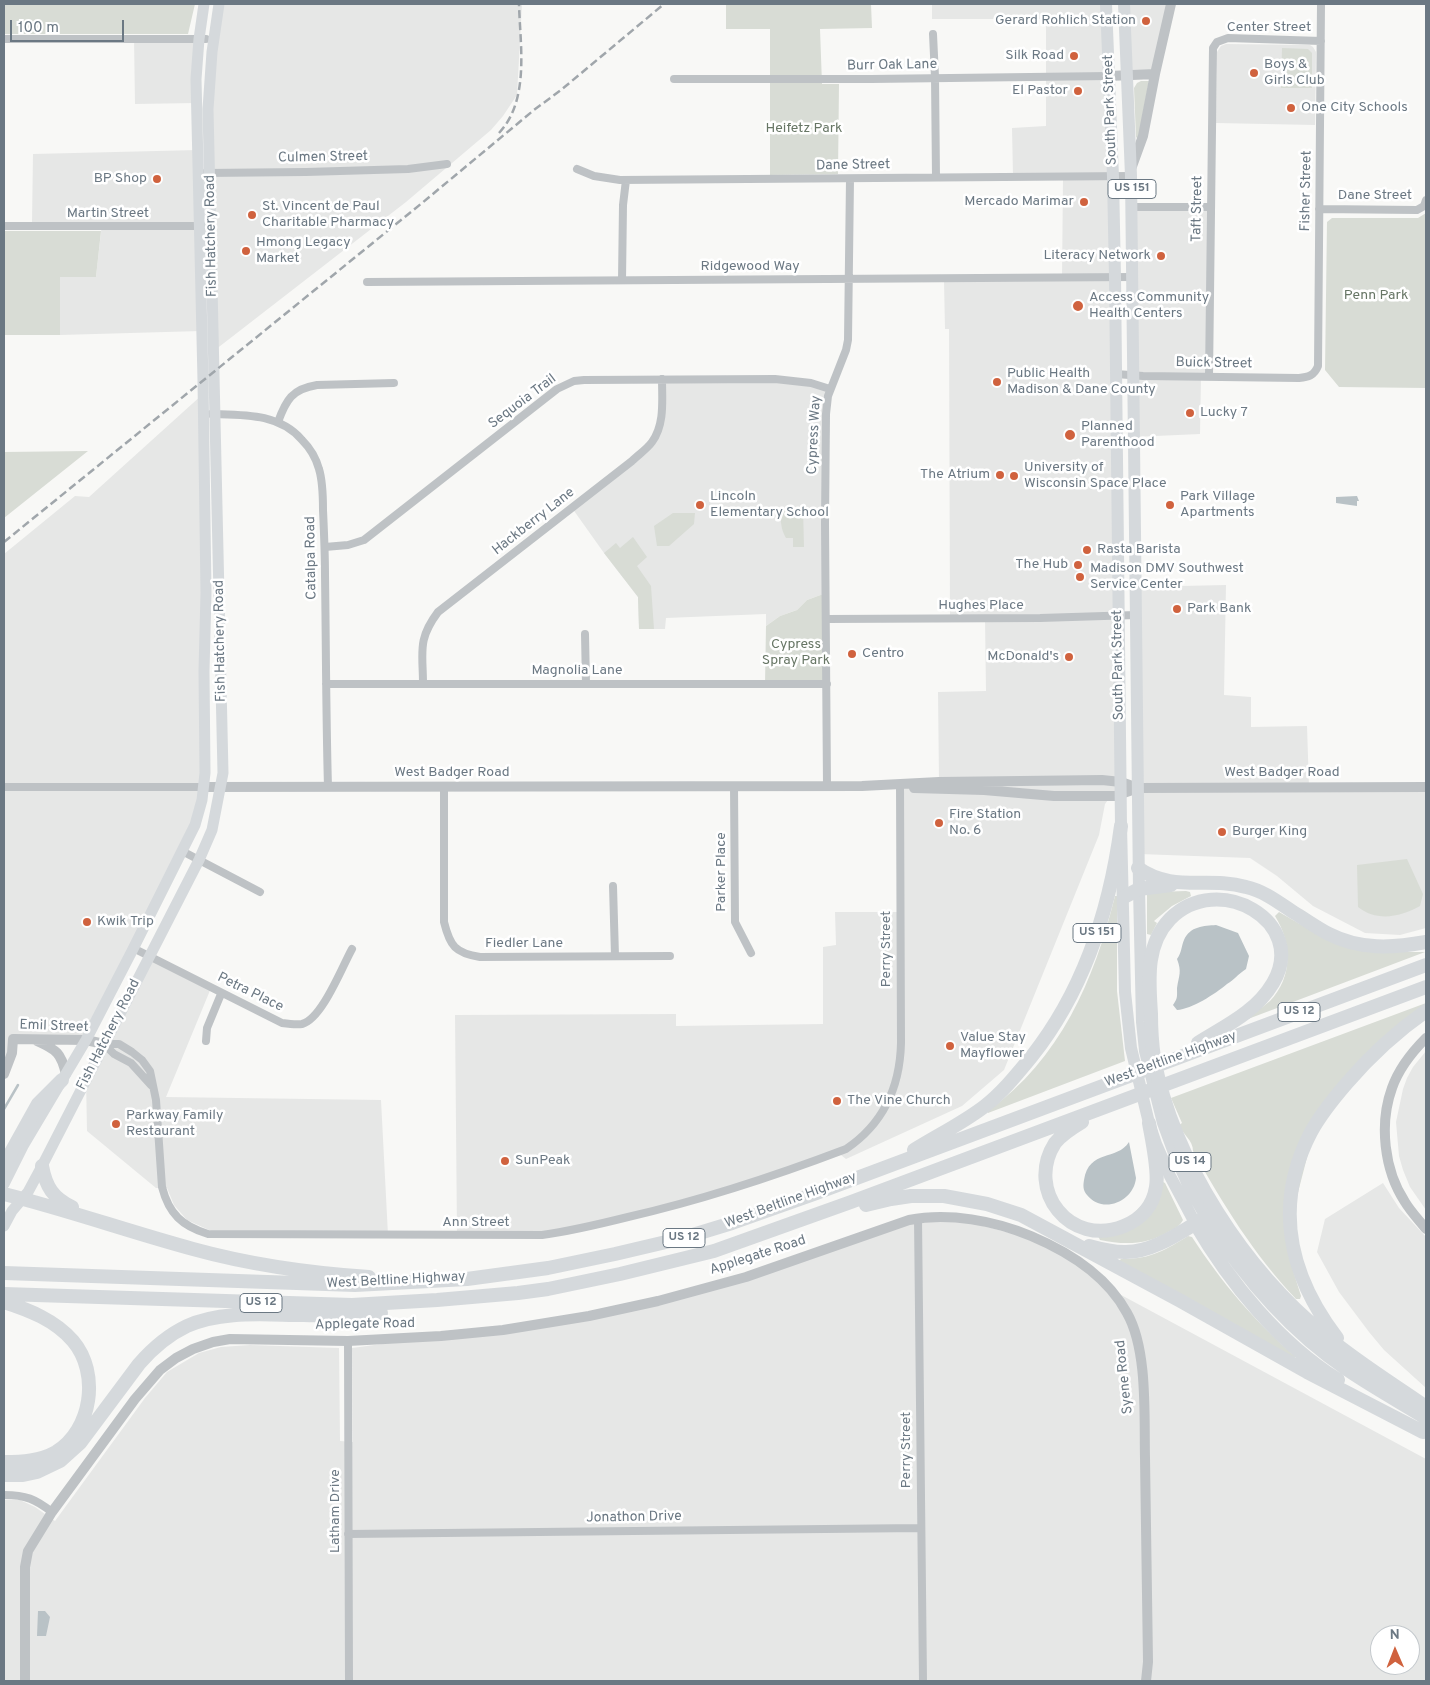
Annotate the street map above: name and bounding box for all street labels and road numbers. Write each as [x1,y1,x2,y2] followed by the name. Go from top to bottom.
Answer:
[1227,20,1311,36] street label: Center Street
[1101,54,1121,166] street label: South Park Street
[847,57,937,75] street label: Burr Oak Lane
[278,149,368,167] street label: Culmen Street
[1298,150,1316,232] street label: Fisher Street
[816,157,890,175] street label: Dane Street
[203,175,221,297] street label: Fish Hatchery Road
[1189,176,1207,242] street label: Taft Street
[1108,180,1156,198] road number: US 151
[1338,188,1412,204] street label: Dane Street
[67,206,149,222] street label: Martin Street
[700,259,800,275] street label: Ridgewood Way
[1175,355,1253,373] street label: Buick Street
[486,371,560,433] street label: Sequoia Trail
[805,395,825,475] street label: Cypress Way
[490,485,578,559] street label: Hackberry Lane
[303,516,321,600] street label: Catalpa Road
[212,580,230,702] street label: Fish Hatchery Road
[938,598,1024,614] street label: Hughes Place
[1110,609,1128,721] street label: South Park Street
[531,663,623,679] street label: Magnolia Lane
[394,765,510,781] street label: West Badger Road
[1224,765,1340,781] street label: West Badger Road
[714,832,730,912] street label: Parker Place
[879,911,895,987] street label: Perry Street
[1073,924,1121,942] road number: US 151
[485,936,563,952] street label: Fiedler Lane
[214,970,286,1016] street label: Petra Place
[74,977,144,1093] street label: Fish Hatchery Road
[1278,1002,1320,1022] road number: US 12
[19,1017,89,1037] street label: Emil Street
[1103,1028,1239,1092] street label: West Beltline Highway
[1169,1152,1211,1172] road number: US 14
[723,1169,859,1233] street label: West Beltline Highway
[442,1215,510,1231] street label: Ann Street
[663,1228,705,1248] road number: US 12
[708,1233,808,1279] street label: Applegate Road
[326,1269,466,1293] street label: West Beltline Highway
[240,1294,282,1312] road number: US 12
[315,1316,415,1334] street label: Applegate Road
[1113,1339,1137,1415] street label: Syene Road
[899,1412,915,1488] street label: Perry Street
[328,1469,344,1553] street label: Latham Drive
[586,1509,682,1527] street label: Jonathon Drive

